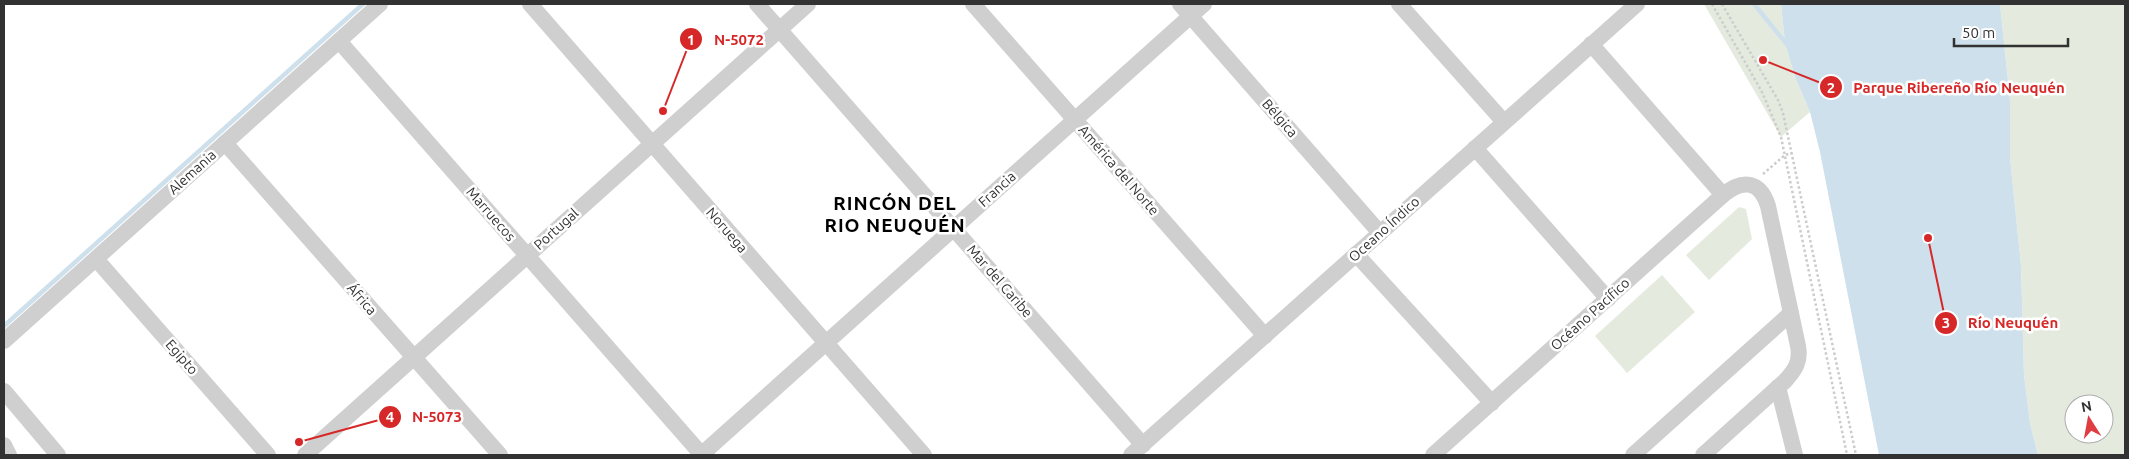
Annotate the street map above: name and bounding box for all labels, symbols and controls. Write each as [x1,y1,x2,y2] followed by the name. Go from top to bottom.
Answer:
[1954,15,2068,47] scale bar
[679,24,774,54] callout: N-5072
[1962,24,1995,41] text: 50 m
[687,31,695,48] text: 1
[714,31,764,48] text: N-5072
[1818,72,2075,102] callout: Parque Ribereño Río Neuquén
[1827,79,1835,96] text: 2
[1853,79,2065,96] text: Parque Ribereño Río Neuquén
[1259,96,1301,140] street label: Bélgica
[1076,122,1162,218] street label: América del Norte
[165,147,219,197] street label: Alemania
[975,168,1019,210] street label: Francia
[463,184,519,244] street label: Marruecos
[824,192,966,236] district label: RINCÓN DEL RIO NEUQUÉN
[1345,192,1423,265] street label: Oceano Índico
[703,204,751,256] street label: Noruega
[531,205,582,253] street label: Portugal
[964,241,1036,321] street label: Mar del Caribe
[1547,274,1633,354] street label: Océano Pacífico
[344,279,381,318] street label: África
[1933,308,2069,338] callout: Río Neuquén
[1942,314,1950,331] text: 3
[1968,314,2058,331] text: Río Neuquén
[163,336,201,378] street label: Egipto
[2064,394,2114,444] north arrow
[2080,397,2093,415] text: N
[377,402,472,432] callout: N-5073
[386,408,394,425] text: 4
[412,408,462,425] text: N-5073

